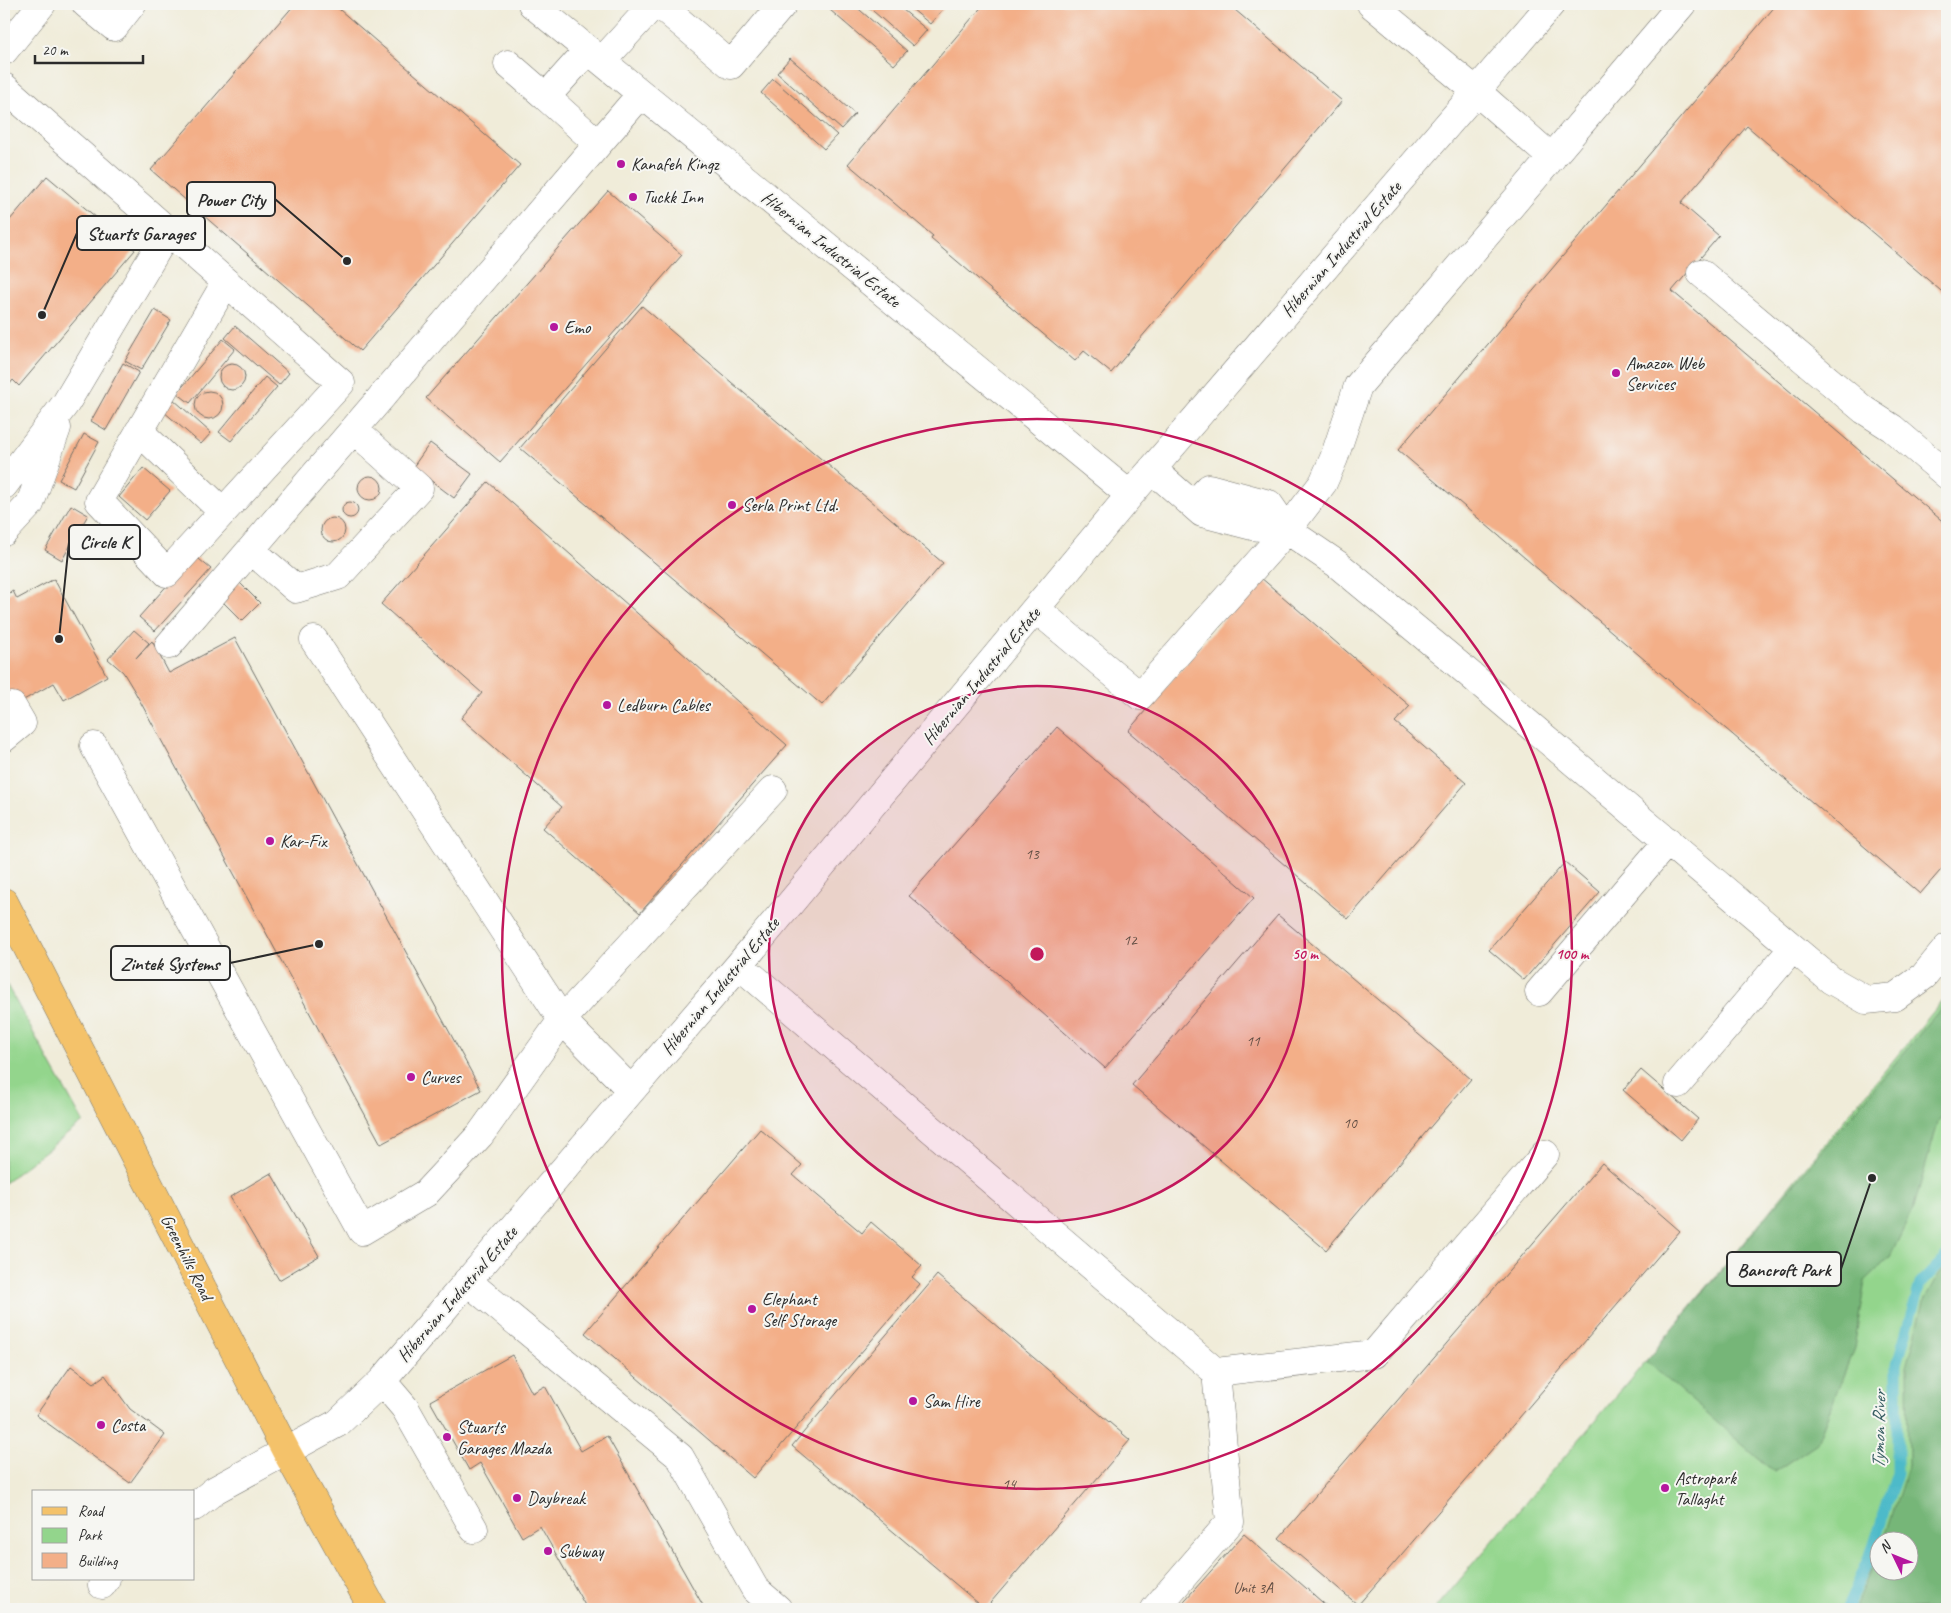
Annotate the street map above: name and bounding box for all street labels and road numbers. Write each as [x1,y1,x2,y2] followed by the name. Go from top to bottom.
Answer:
[1276,176,1407,321] street label: Hibernian Industrial Estate
[757,186,906,313] street label: Hibernian Industrial Estate
[917,602,1046,749] street label: Hibernian Industrial Estate
[656,912,785,1059] street label: Hibernian Industrial Estate
[156,1210,219,1306] street label: Greenhills Road
[392,1221,523,1366] street label: Hibernian Industrial Estate

